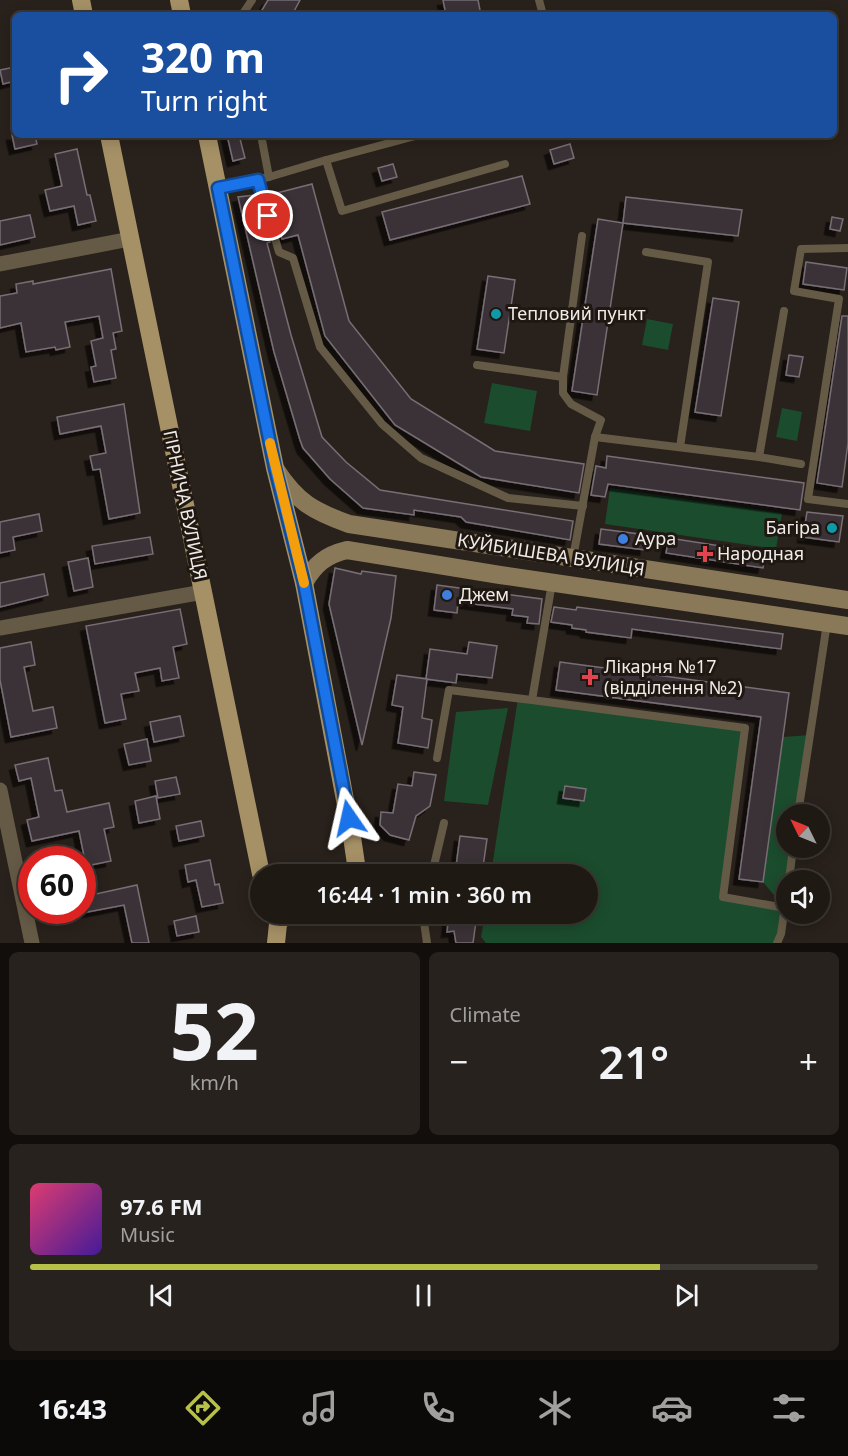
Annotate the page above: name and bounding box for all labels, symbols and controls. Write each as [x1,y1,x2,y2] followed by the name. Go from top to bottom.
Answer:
[141,28,265,85] text: 320 m
[42,36,120,114] icon: right
[141,82,267,119] text: Turn right
[242,190,293,241] pin
[251,199,284,232] icon: arrive
[508,301,646,325] place label: Тепловий пункт
[489,307,503,321] marker: Тепловий пункт
[158,428,214,582] street label: ГІРНИЧА ВУЛИЦЯ
[765,515,820,539] place label: Багіра
[825,521,839,535] marker: Багіра
[635,526,676,550] place label: Аура
[456,527,647,581] street label: КУЙБИШЕВА ВУЛИЦЯ
[616,532,630,546] marker: Аура
[717,541,804,565] place label: Народная
[698,547,712,561] marker: Народная
[459,582,509,606] place label: Джем
[440,588,454,602] marker: Джем
[604,654,743,699] place label: Лікарня №17 (відділення №2)
[581,668,599,686] marker: Лікарня №17 (відділення №2)
[317,786,381,850] position arrow
[776,804,830,858] north arrow
[776,804,830,924] map controls
[18,846,96,924] speed limit sign: 60
[776,870,830,924] button: sound
[316,879,532,909] text: 16:44 · 1 min · 360 m
[170,977,259,1083] text: 52
[450,1001,521,1028] text: Climate
[598,1031,669,1092] text: 21°
[450,1039,468,1084] text: −
[799,1039,818,1084] text: +
[190,1069,239,1096] text: km/h
[120,1191,202,1221] text: 97.6 FM
[120,1221,175,1248] text: Music
[145,1279,178,1312] icon: previous
[407,1279,440,1312] icon: pause
[670,1279,703,1312] icon: next
[182,1387,224,1429] icon: directions
[299,1387,341,1429] icon: music
[417,1387,459,1429] icon: phone
[534,1387,576,1429] icon: climate
[651,1387,693,1429] icon: car
[768,1387,810,1429] icon: filters
[38,1390,107,1427] text: 16:43

